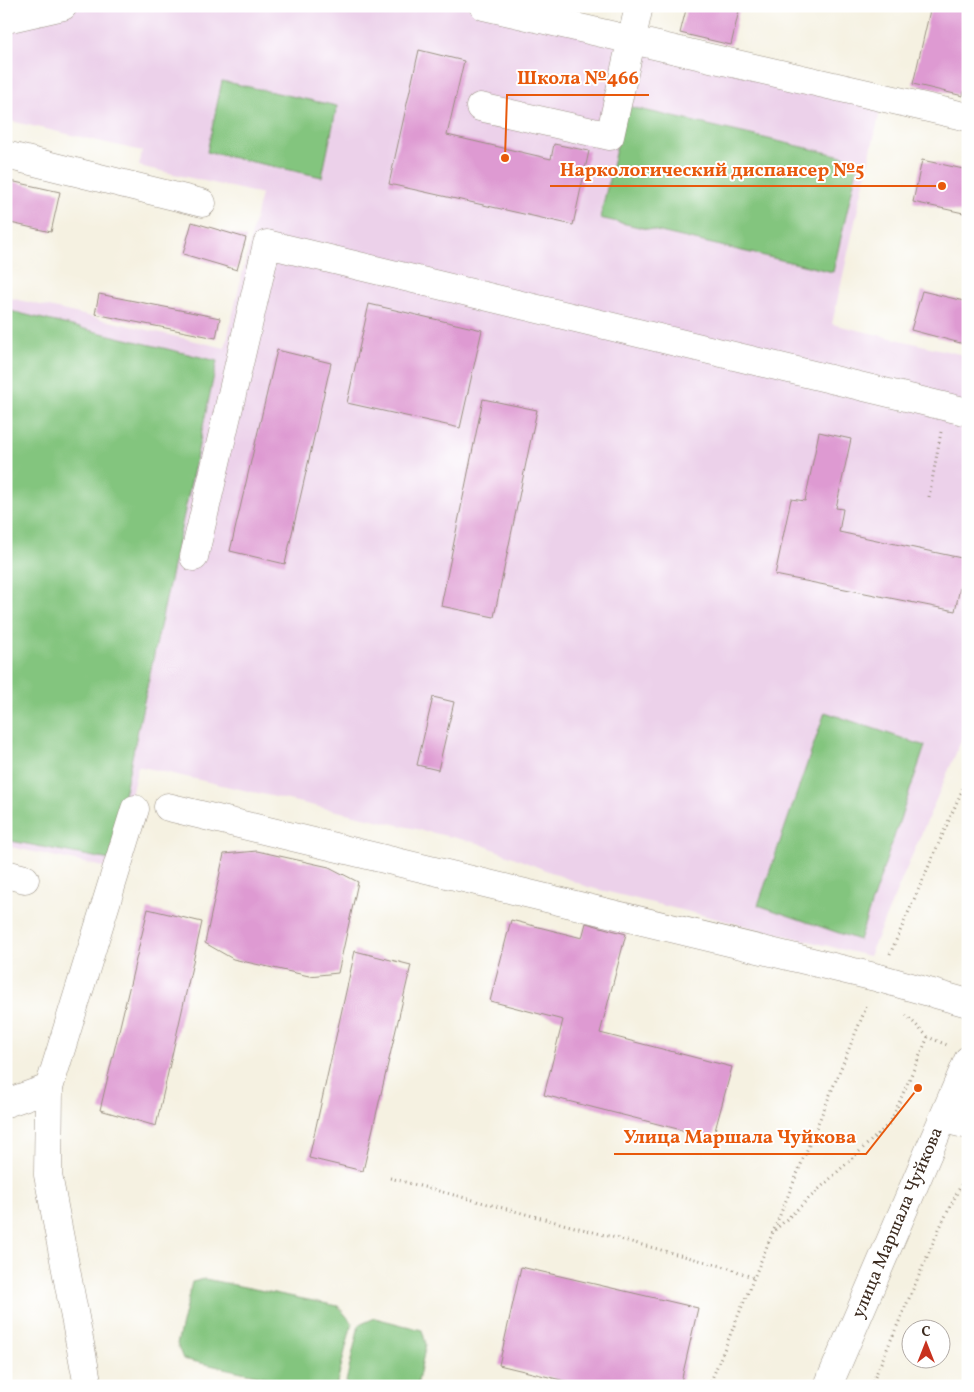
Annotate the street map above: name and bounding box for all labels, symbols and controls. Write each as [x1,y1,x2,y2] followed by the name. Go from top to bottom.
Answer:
[507,61,649,95] callout: Школа №466
[517,66,639,92] text: Школа №466
[550,152,874,186] callout: Наркологический диспансер №5
[560,158,864,184] text: Наркологический диспансер №5
[614,1120,866,1154] callout: Улица Маршала Чуйкова
[846,1124,950,1322] street label: улица Маршала Чуйкова
[624,1125,856,1151] text: Улица Маршала Чуйкова
[902,1320,952,1370] north arrow
[921,1323,931,1342] text: С

